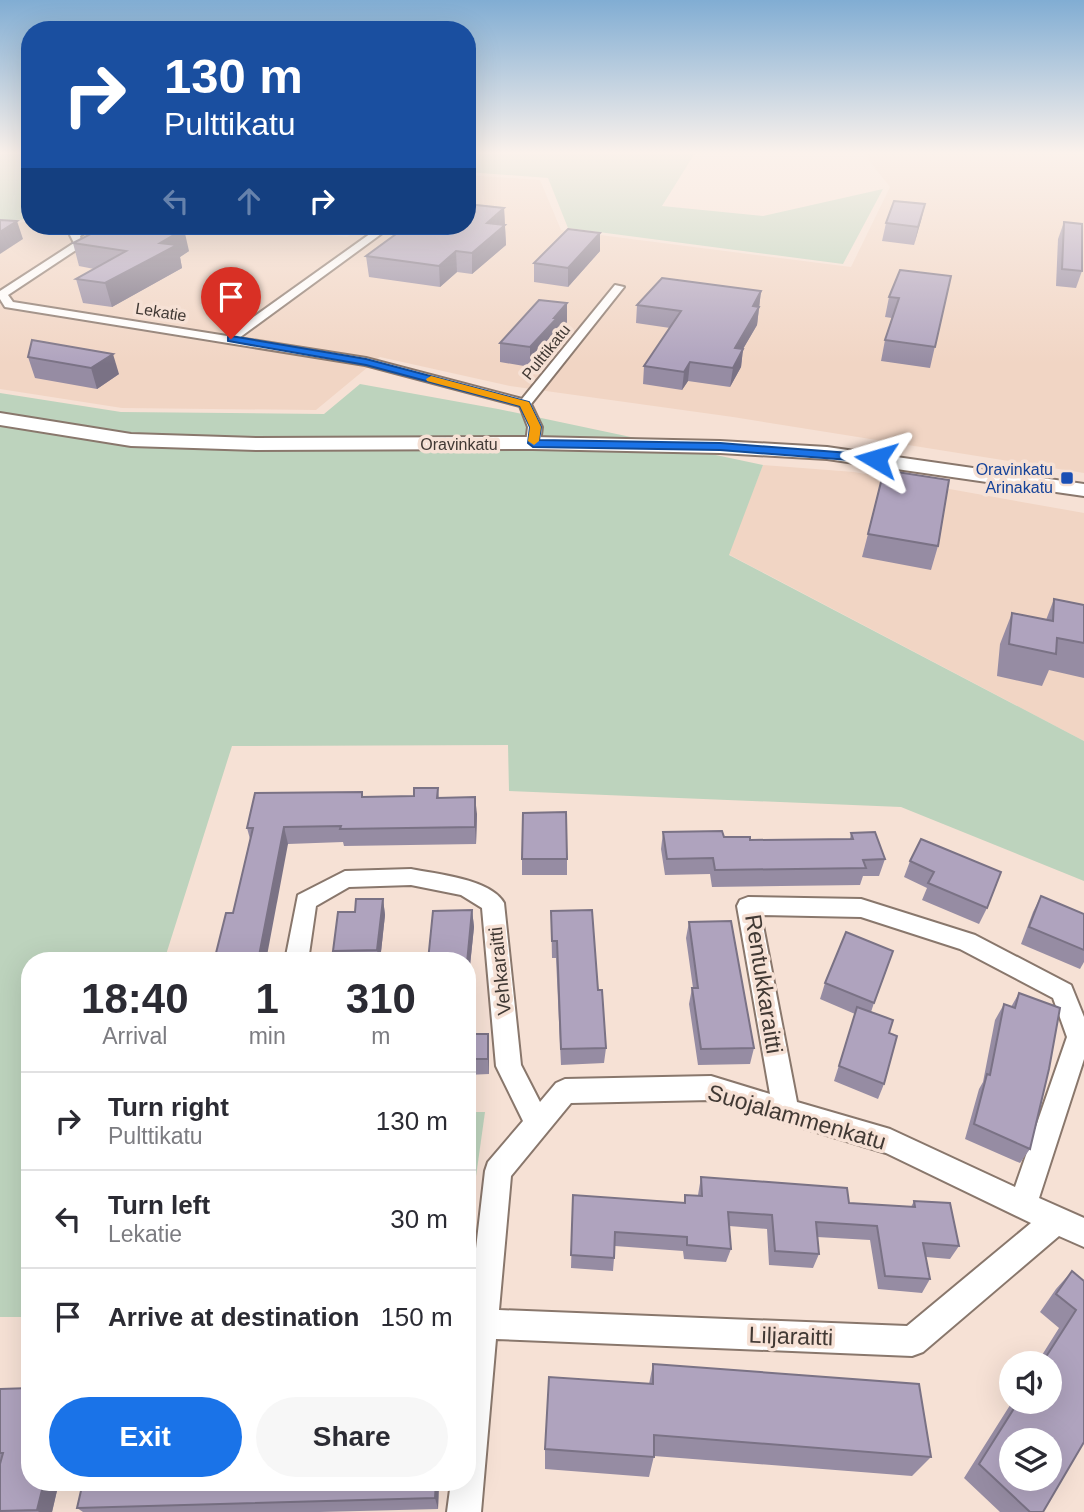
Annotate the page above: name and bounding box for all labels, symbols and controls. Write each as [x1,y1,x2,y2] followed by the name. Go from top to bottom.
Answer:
[49,49,140,140] icon: right
[164,49,303,103] text: 130 m
[164,106,296,142] text: Pulttikatu
[157,182,195,220] icon: left
[230,182,268,220] icon: ahead
[303,182,341,220] icon: right
[201,267,261,339] pin
[212,278,250,316] icon: arrive
[134,300,188,324] street label: Lekatie
[519,321,573,383] street label: Pulttikatu
[839,422,913,496] position arrow
[420,436,498,453] street label: Oravinkatu
[976,461,1053,496] place label: Oravinkatu Arinakatu
[1059,470,1075,486] marker: Oravinkatu Arinakatu
[740,913,788,1055] street label: Rentukkaraitti
[485,926,515,1016] street label: Vehkaraitti
[81,975,189,1022] text: 18:40
[255,975,279,1022] text: 1
[346,975,416,1022] text: 310
[102,1023,167,1049] text: Arrival
[249,1023,286,1049] text: min
[371,1023,390,1049] text: m
[705,1079,889,1155] street label: Suojalammenkatu
[108,1092,229,1122] text: Turn right
[49,1102,87,1140] icon: right
[376,1106,448,1136] text: 130 m
[108,1123,203,1149] text: Pulttikatu
[108,1190,210,1220] text: Turn left
[49,1200,87,1238] icon: left
[390,1204,448,1234] text: 30 m
[108,1221,182,1247] text: Lekatie
[49,1298,87,1336] icon: arrive
[108,1302,359,1332] text: Arrive at destination
[380,1302,453,1332] text: 150 m
[748,1322,834,1350] street label: Liljaraitti
[999,1351,1062,1491] map controls
[999,1351,1062,1414] button: sound
[49,1397,242,1477] button: Exit
[256,1397,448,1477] button: Share
[999,1428,1062,1491] button: layers

